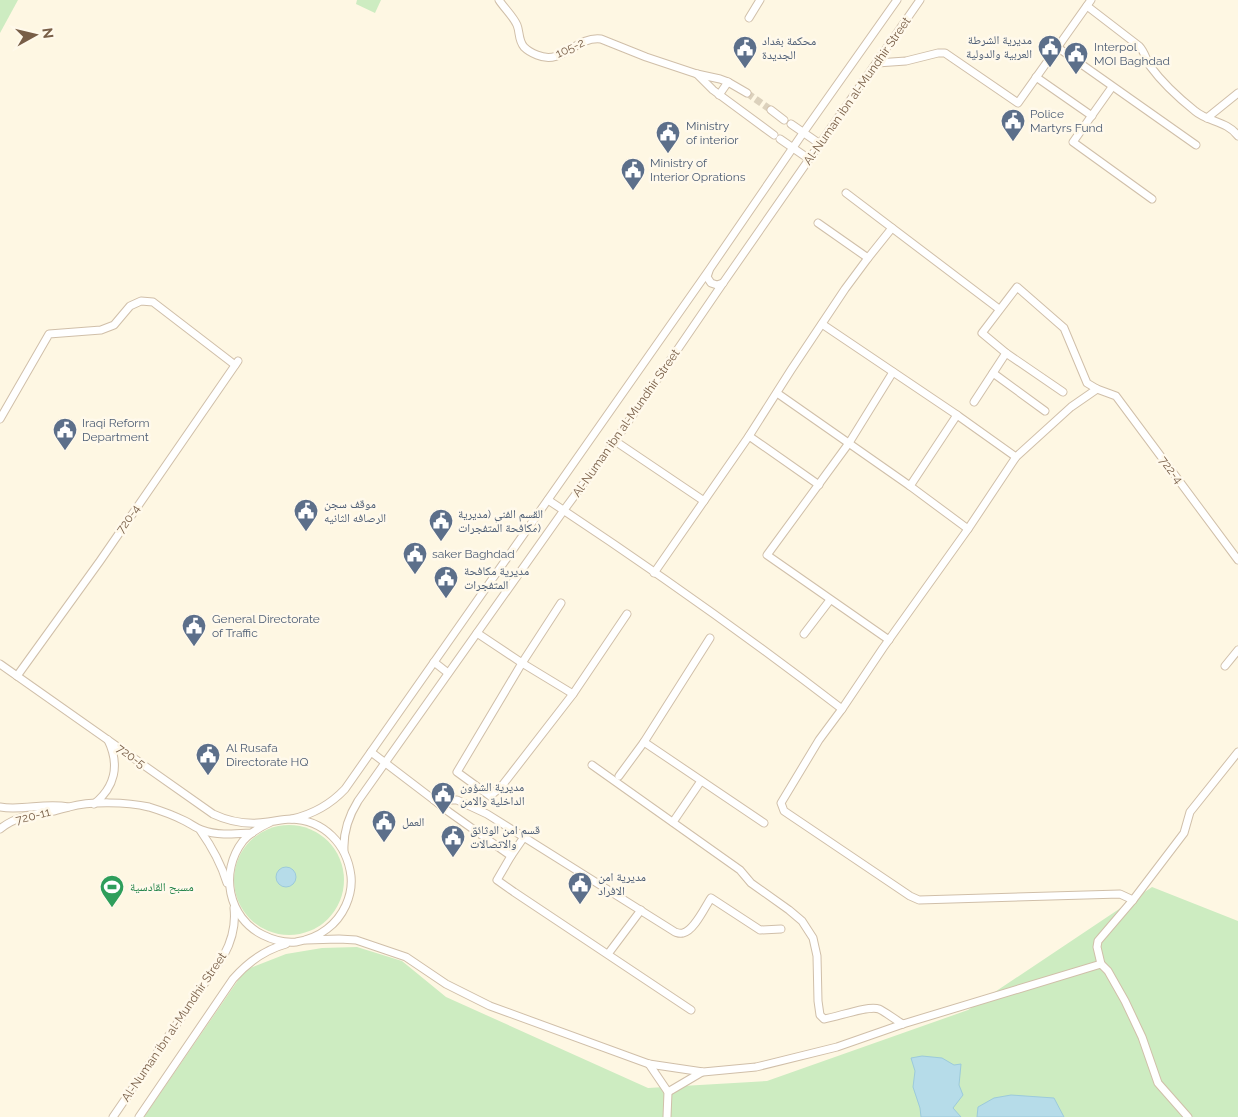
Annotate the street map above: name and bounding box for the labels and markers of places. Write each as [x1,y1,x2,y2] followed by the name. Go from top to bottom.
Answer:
[966,33,1032,61] place label: مديرية الشرطة العربية والدولية
[762,34,816,62] place label: محكمة بغداد الجديدة
[1037,34,1063,68] public building icon: مديرية الشرطة العربية والدولية
[732,35,758,69] public building icon: محكمة بغداد الجديدة
[1094,40,1170,68] place label: Interpol MOI Baghdad
[1063,41,1089,75] public building icon: Interpol MOI Baghdad
[1030,107,1103,135] place label: Police Martyrs Fund
[1000,108,1026,142] public building icon: Police Martyrs Fund
[686,119,739,147] place label: Ministry of interior
[655,120,681,154] public building icon: Ministry of interior
[650,156,746,184] place label: Ministry of Interior Oprations
[620,157,646,191] public building icon: Ministry of Interior Oprations
[82,416,150,444] place label: Iraqi Reform Department
[52,417,78,451] public building icon: Iraqi Reform Department
[324,497,386,525] place label: موقف سجن الرصافه الثانيه
[293,498,319,532] public building icon: موقف سجن الرصافه الثانيه
[458,507,543,535] place label: القسم الفني (مديرية مكافحة المتفجرات)
[428,508,454,542] public building icon: القسم الفني (مديرية مكافحة المتفجرات)
[402,541,428,575] public building icon: saker Baghdad
[432,547,515,561] place label: saker Baghdad
[464,564,529,592] place label: مديرية مكافحة المتفجرات
[433,565,459,599] public building icon: مديرية مكافحة المتفجرات
[212,612,320,640] place label: General Directorate of Traffic
[181,613,207,647] public building icon: General Directorate of Traffic
[226,741,308,769] place label: Al Rusafa Directorate HQ
[195,742,221,776] public building icon: Al Rusafa Directorate HQ
[460,780,525,808] place label: مديرية الشؤون الداخلية والامن
[430,781,456,815] public building icon: مديرية الشؤون الداخلية والامن
[371,809,397,843] public building icon: العمل
[402,815,425,829] place label: العمل
[470,823,540,851] place label: قسم امن الوثائق والاتصالات
[440,824,466,858] public building icon: قسم امن الوثائق والاتصالات
[598,870,646,898] place label: مديرية امن الافراد
[567,871,593,905] public building icon: مديرية امن الافراد
[99,874,125,908] sports icon: مسبح القادسية
[130,880,194,894] place label: مسبح القادسية

